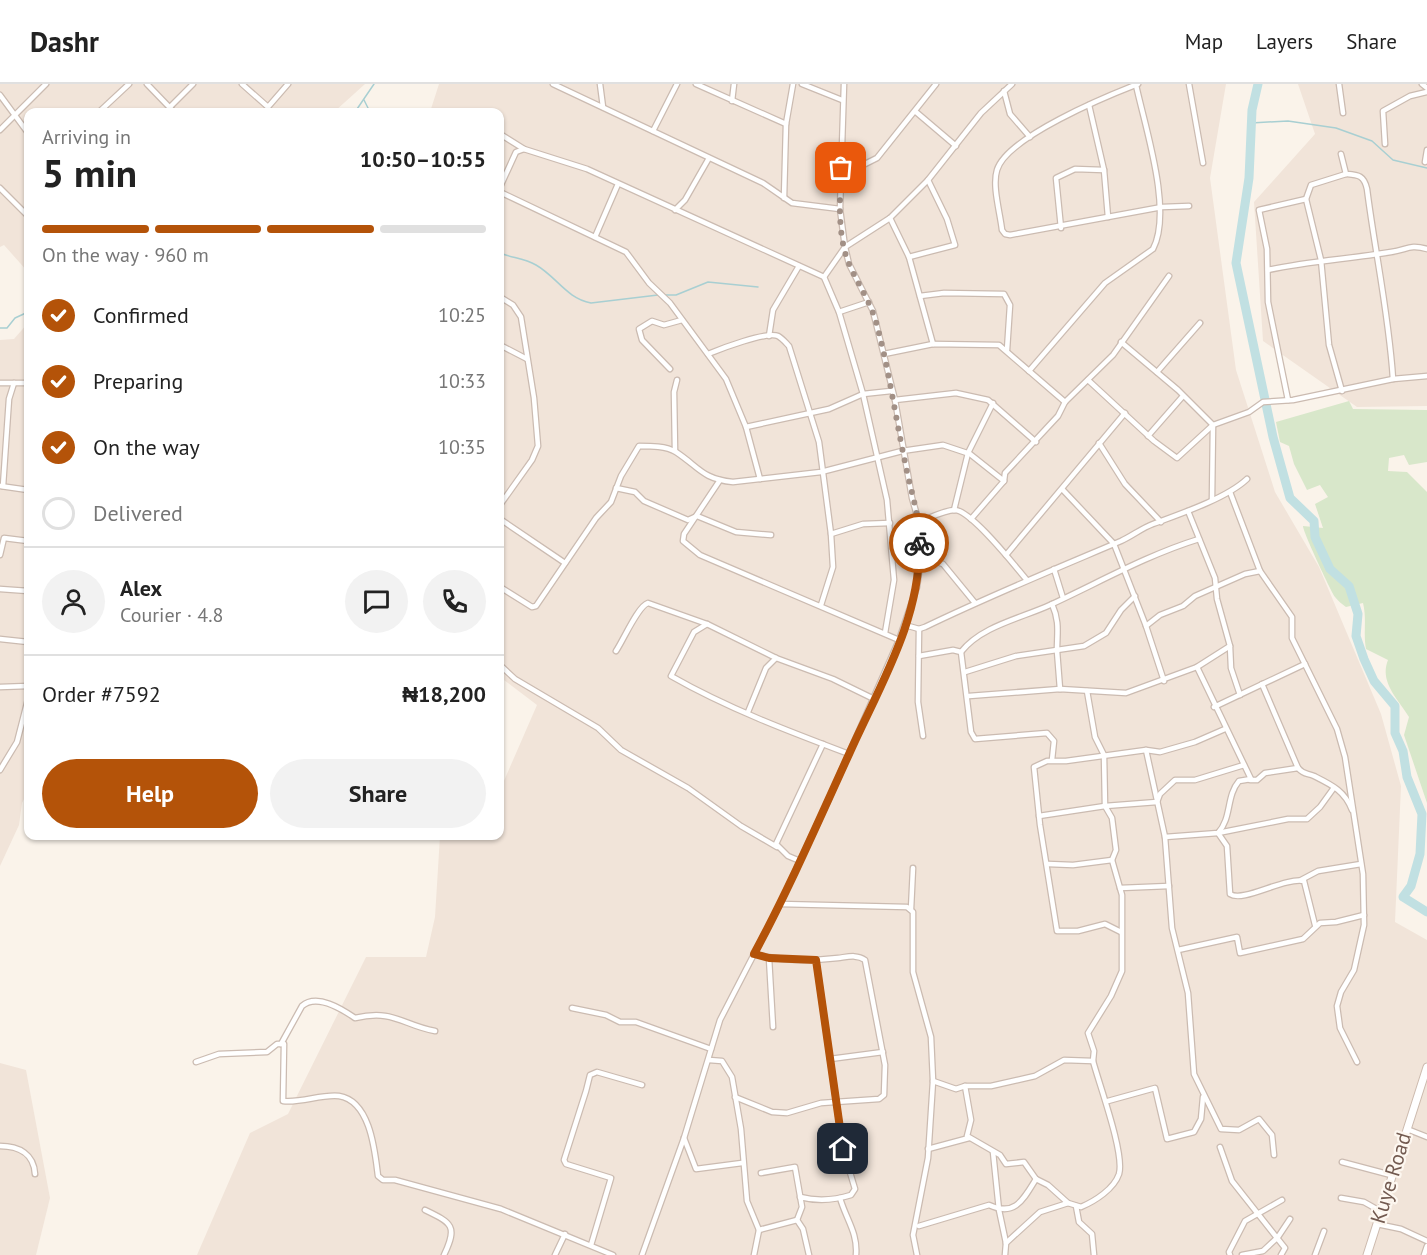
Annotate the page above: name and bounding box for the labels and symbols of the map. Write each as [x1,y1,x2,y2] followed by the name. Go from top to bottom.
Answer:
[815,142,866,193] pin
[889,513,949,573] courier
[817,1123,868,1174] pin
[1364,1129,1417,1227] street label: Kuye Road

